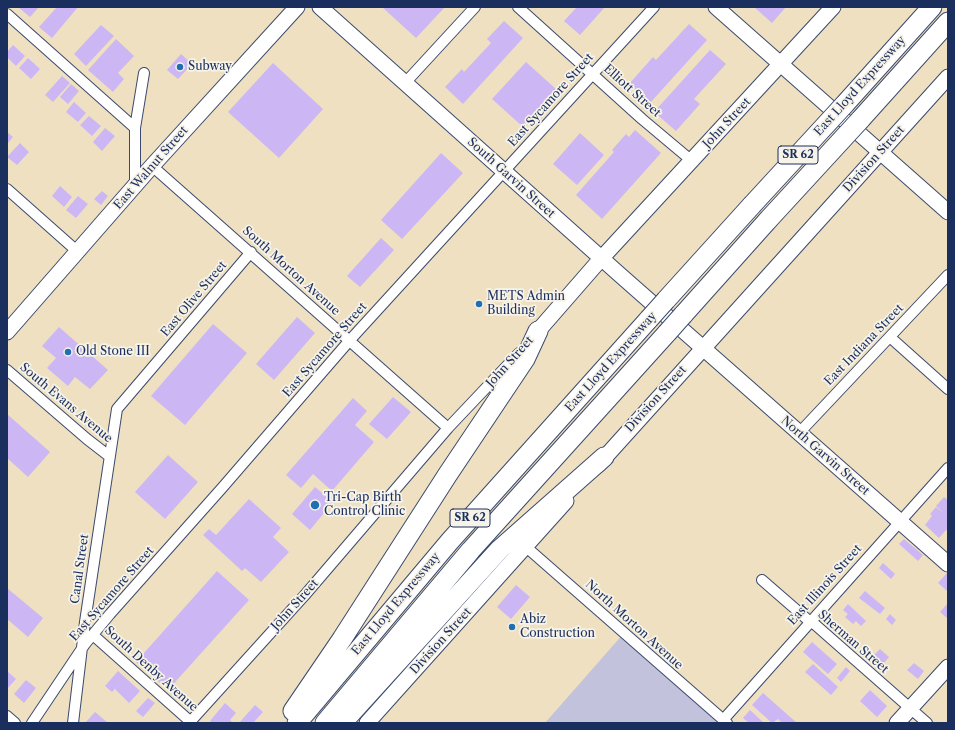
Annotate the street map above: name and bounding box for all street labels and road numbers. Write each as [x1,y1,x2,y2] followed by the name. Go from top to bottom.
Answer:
[811,33,909,139] street label: East Lloyd Expressway
[505,50,597,150] street label: East Sycamore Street
[600,62,664,120] street label: Elliott Street
[700,95,754,151] street label: John Street
[111,123,191,213] street label: East Walnut Street
[840,123,908,195] street label: Division Street
[464,135,558,221] street label: South Garvin Street
[778,146,818,164] road number: SR 62
[239,223,343,319] street label: South Morton Avenue
[158,258,230,340] street label: East Olive Street
[280,300,370,400] street label: East Sycamore Street
[821,301,907,389] street label: East Indiana Street
[562,309,660,415] street label: East Lloyd Expressway
[483,334,537,390] street label: John Street
[17,360,115,446] street label: South Evans Avenue
[622,363,690,435] street label: Division Street
[778,414,872,498] street label: North Garvin Street
[450,509,490,527] road number: SR 62
[68,533,92,605] street label: Canal Street
[785,542,865,628] street label: East Illinois Street
[67,544,157,644] street label: East Sycamore Street
[349,550,443,658] street label: East Lloyd Expressway
[268,577,322,633] street label: John Street
[582,577,686,673] street label: North Morton Avenue
[407,605,475,677] street label: Division Street
[815,607,891,677] street label: Sherman Street
[101,623,201,715] street label: South Denby Avenue

